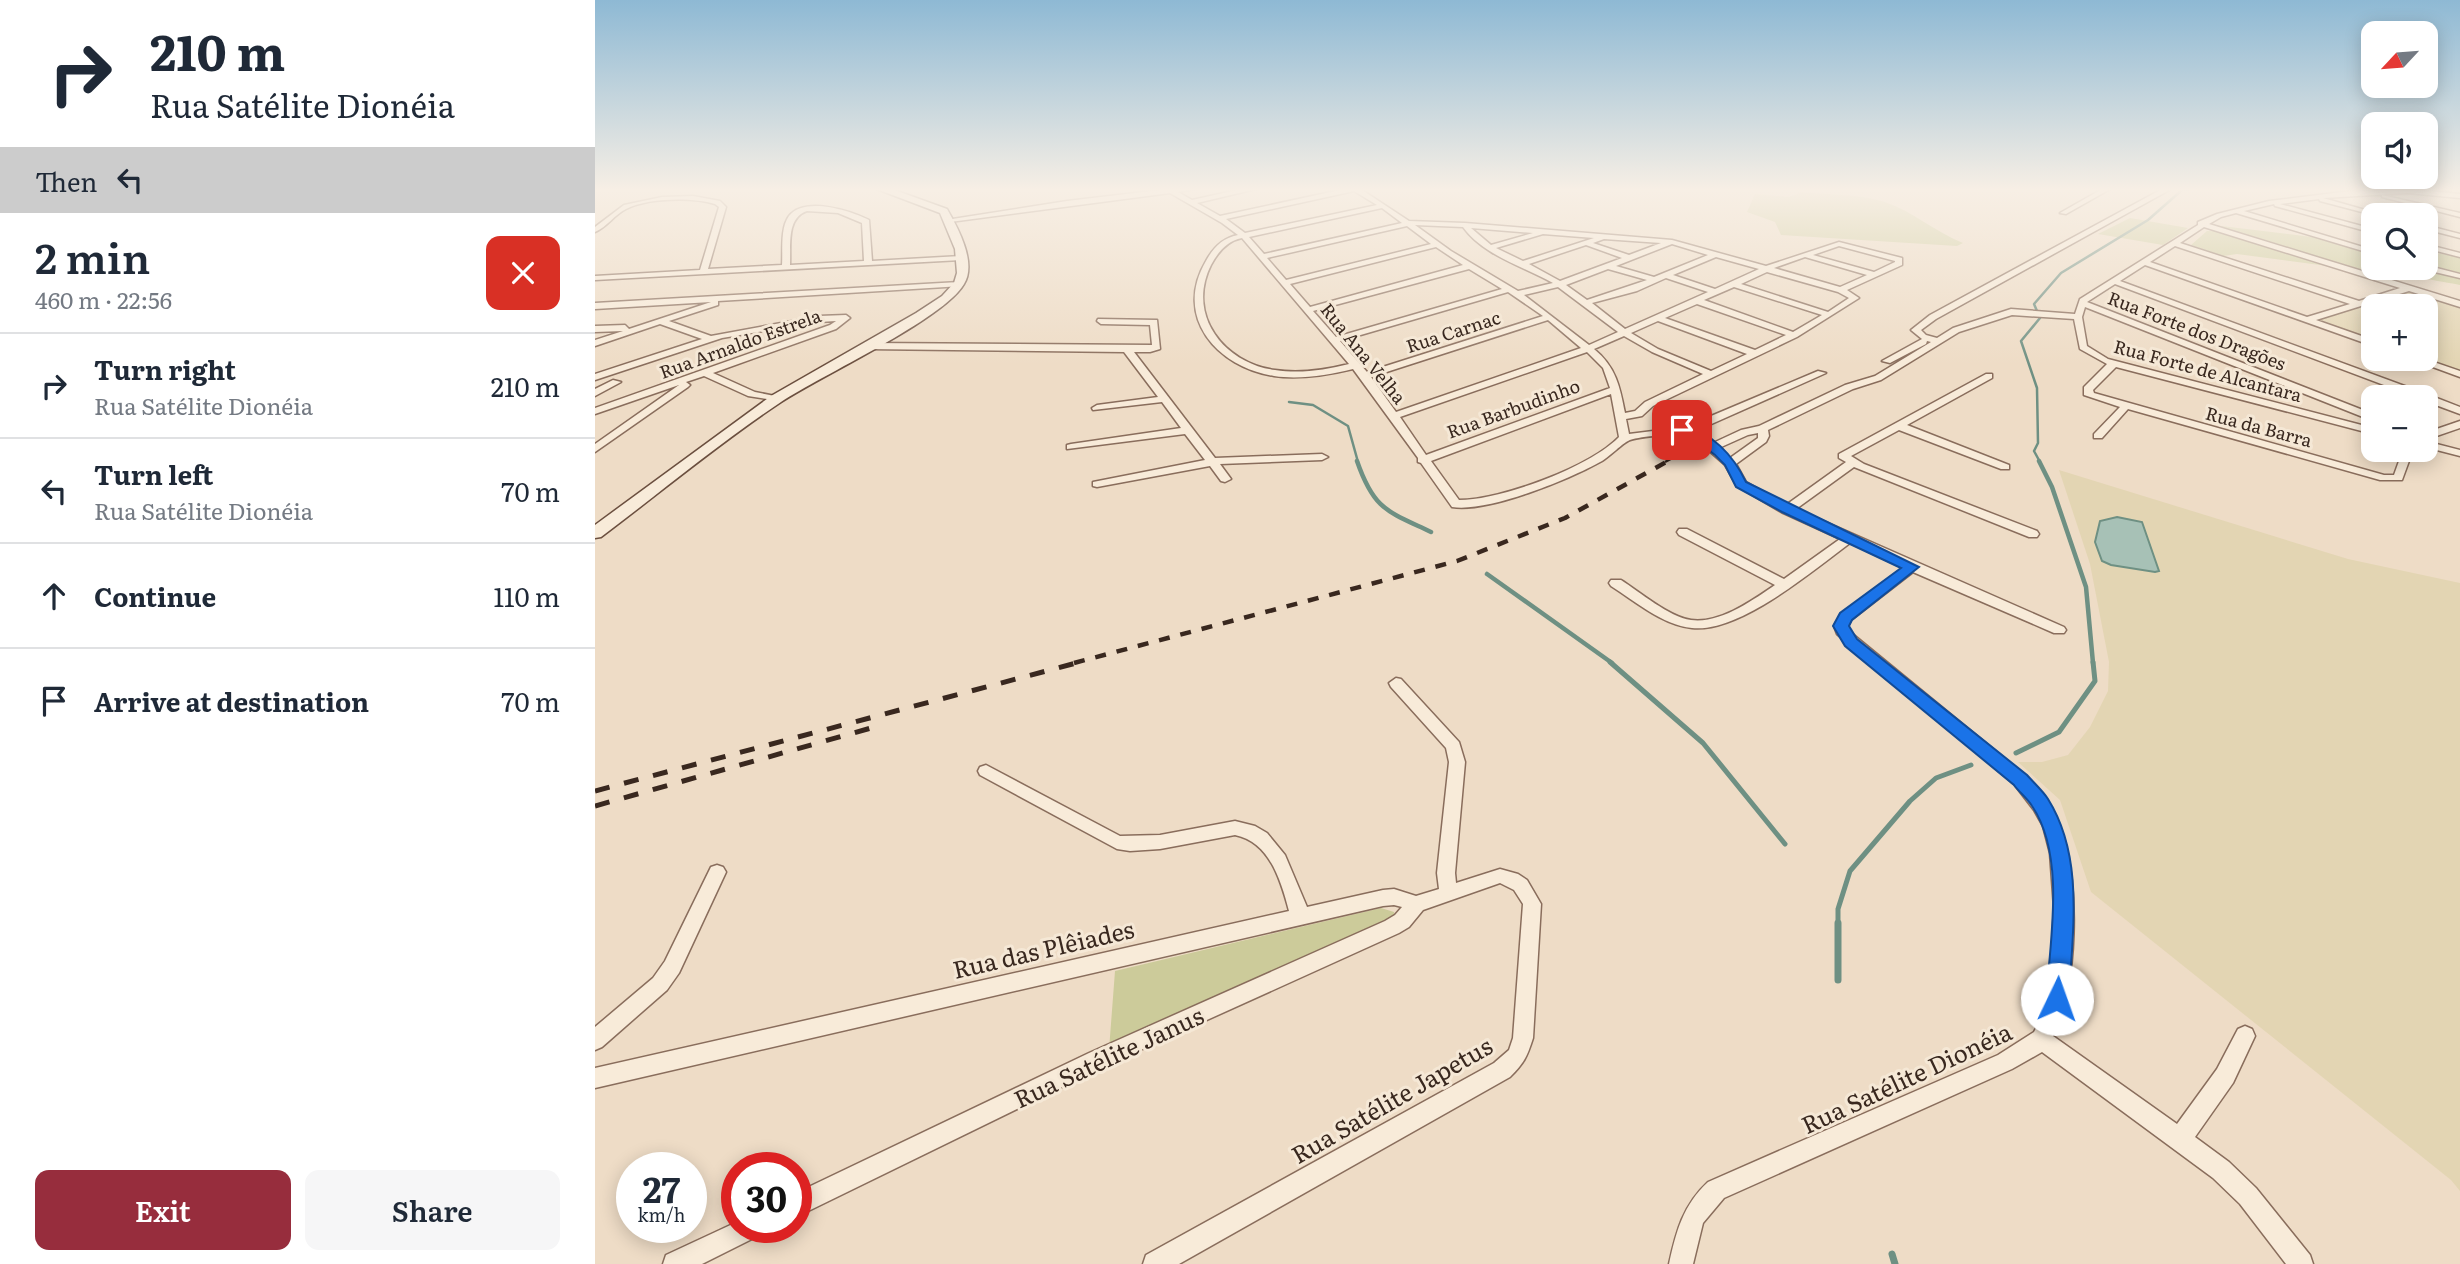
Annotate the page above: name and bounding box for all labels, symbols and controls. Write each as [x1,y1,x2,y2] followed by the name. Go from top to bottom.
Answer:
[150,13,285,86] text: 210 m
[2361,21,2438,98] north arrow
[2361,21,2438,462] map controls
[35,28,126,119] icon: right
[150,80,455,128] text: Rua Satélite Dionéia
[2361,112,2438,189] button: sound
[35,161,97,200] text: Then
[111,161,149,199] icon: left
[2361,203,2438,280] button: search
[35,225,150,287] text: 2 min
[486,236,560,310] button: close
[35,282,172,316] text: 460 m · 22:56
[2104,284,2290,376] street label: Rua Forte dos Dragões
[2361,294,2438,371] button: +
[1315,297,1413,410] street label: Rua Ana Velha
[655,301,825,385] street label: Rua Arnaldo Estrela
[1402,303,1504,359] street label: Rua Carnac
[2111,332,2305,408] street label: Rua Forte de Alcantara
[94,349,236,388] text: Turn right
[491,366,560,405] text: 210 m
[35,367,73,405] icon: right
[1443,371,1583,445] street label: Rua Barbudinho
[2361,385,2438,462] button: −
[94,388,313,422] text: Rua Satélite Dionéia
[2203,399,2316,453] street label: Rua da Barra
[1652,400,1712,460] pin
[1663,411,1701,449] icon: arrive
[94,454,213,493] text: Turn left
[501,471,560,510] text: 70 m
[35,472,73,510] icon: left
[94,493,313,527] text: Rua Satélite Dionéia
[94,576,216,615] text: Continue
[493,576,560,615] text: 110 m
[35,577,73,615] icon: ahead
[94,681,369,720] text: Arrive at destination
[501,681,560,720] text: 70 m
[35,682,73,720] icon: arrive
[949,910,1137,986] street label: Rua das Plêiades
[2020,962,2094,1036] position arrow
[1007,997,1209,1115] street label: Rua Satélite Janus
[1795,1013,2017,1141] street label: Rua Satélite Dionéia
[1284,1027,1498,1171] street label: Rua Satélite Japetus
[721,1152,812,1243] speed limit sign: 30
[643,1162,680,1214] text: 27
[35,1170,291,1250] button: Exit
[305,1170,560,1250] button: Share
[638,1201,685,1228] text: km/h

